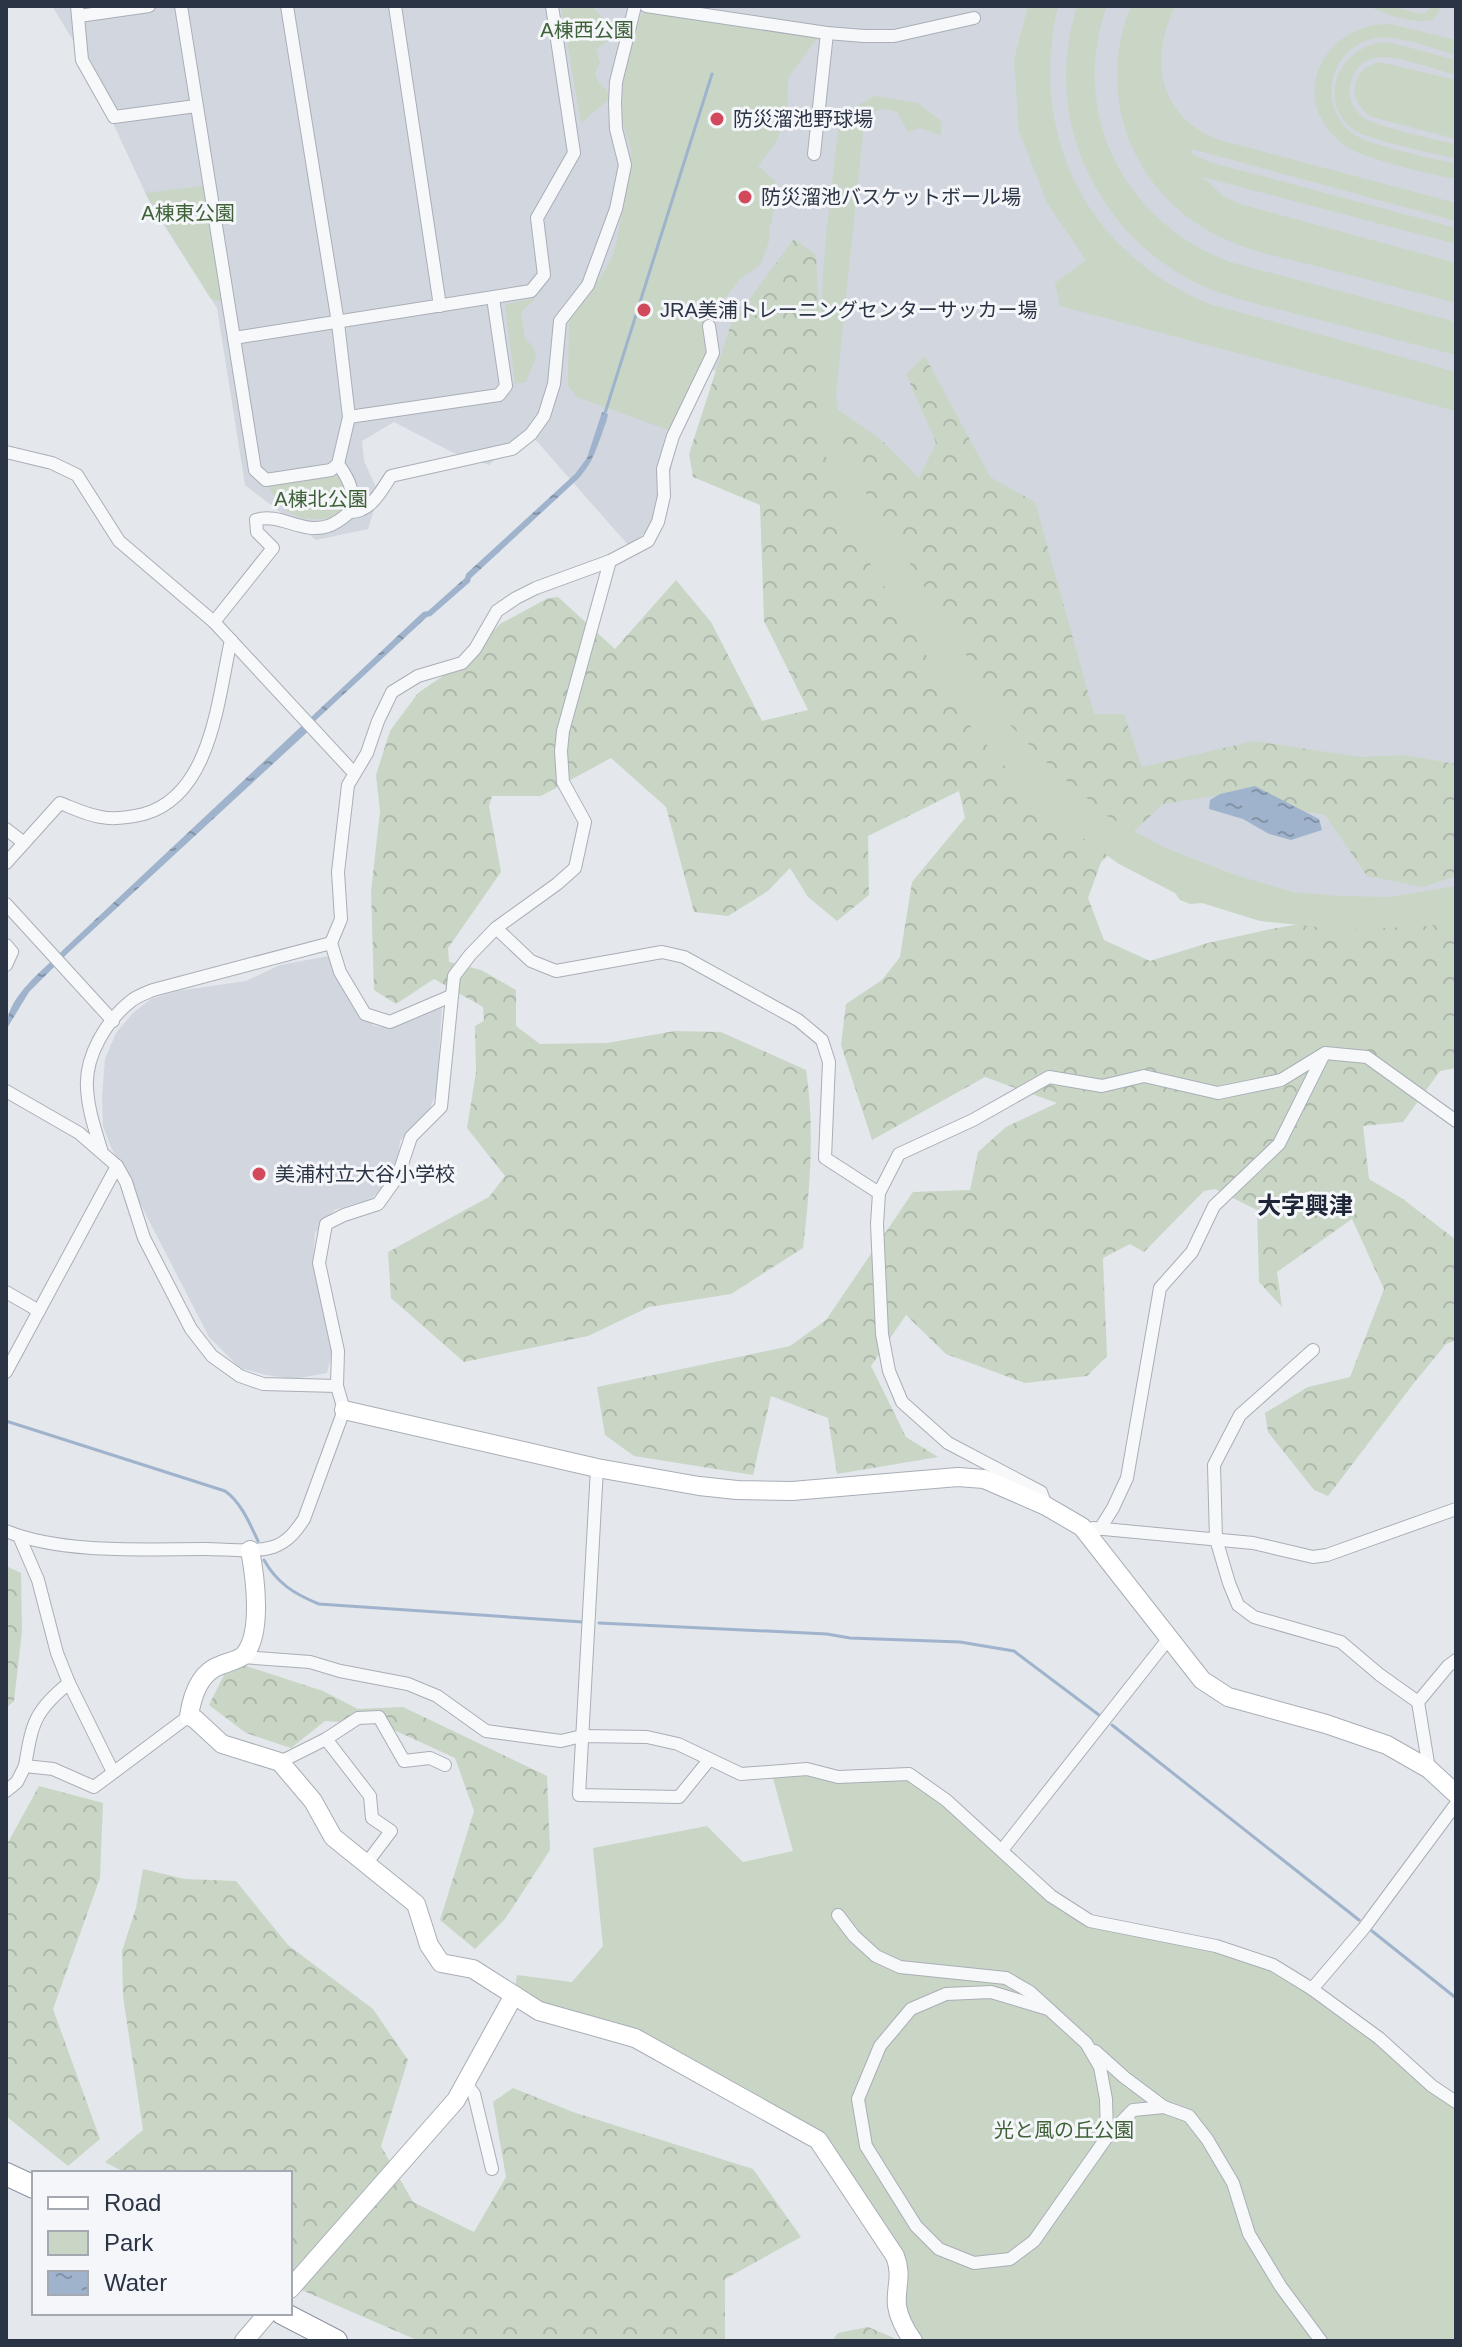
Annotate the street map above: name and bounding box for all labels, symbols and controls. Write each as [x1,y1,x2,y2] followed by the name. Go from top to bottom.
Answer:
[540,19,634,41] park label: A棟西公園
[733,108,873,130] place label: 防災溜池野球場
[708,110,726,128] marker: 防災溜池野球場
[761,186,1021,208] place label: 防災溜池バスケットボール場
[736,188,754,206] marker: 防災溜池バスケットボール場
[141,202,235,224] park label: A棟東公園
[660,299,1037,321] place label: JRA美浦トレーニングセンターサッカー場
[635,301,653,319] marker: JRA美浦トレーニングセンターサッカー場
[274,488,368,510] park label: A棟北公園
[275,1163,455,1185] place label: 美浦村立大谷小学校
[250,1165,268,1183] marker: 美浦村立大谷小学校
[1257,1192,1353,1219] district label: 大字興津
[994,2119,1134,2141] park label: 光と風の丘公園
[32,2171,292,2315] legend
[104,2189,161,2216] text: Road
[104,2229,154,2256] text: Park
[104,2269,167,2296] text: Water

